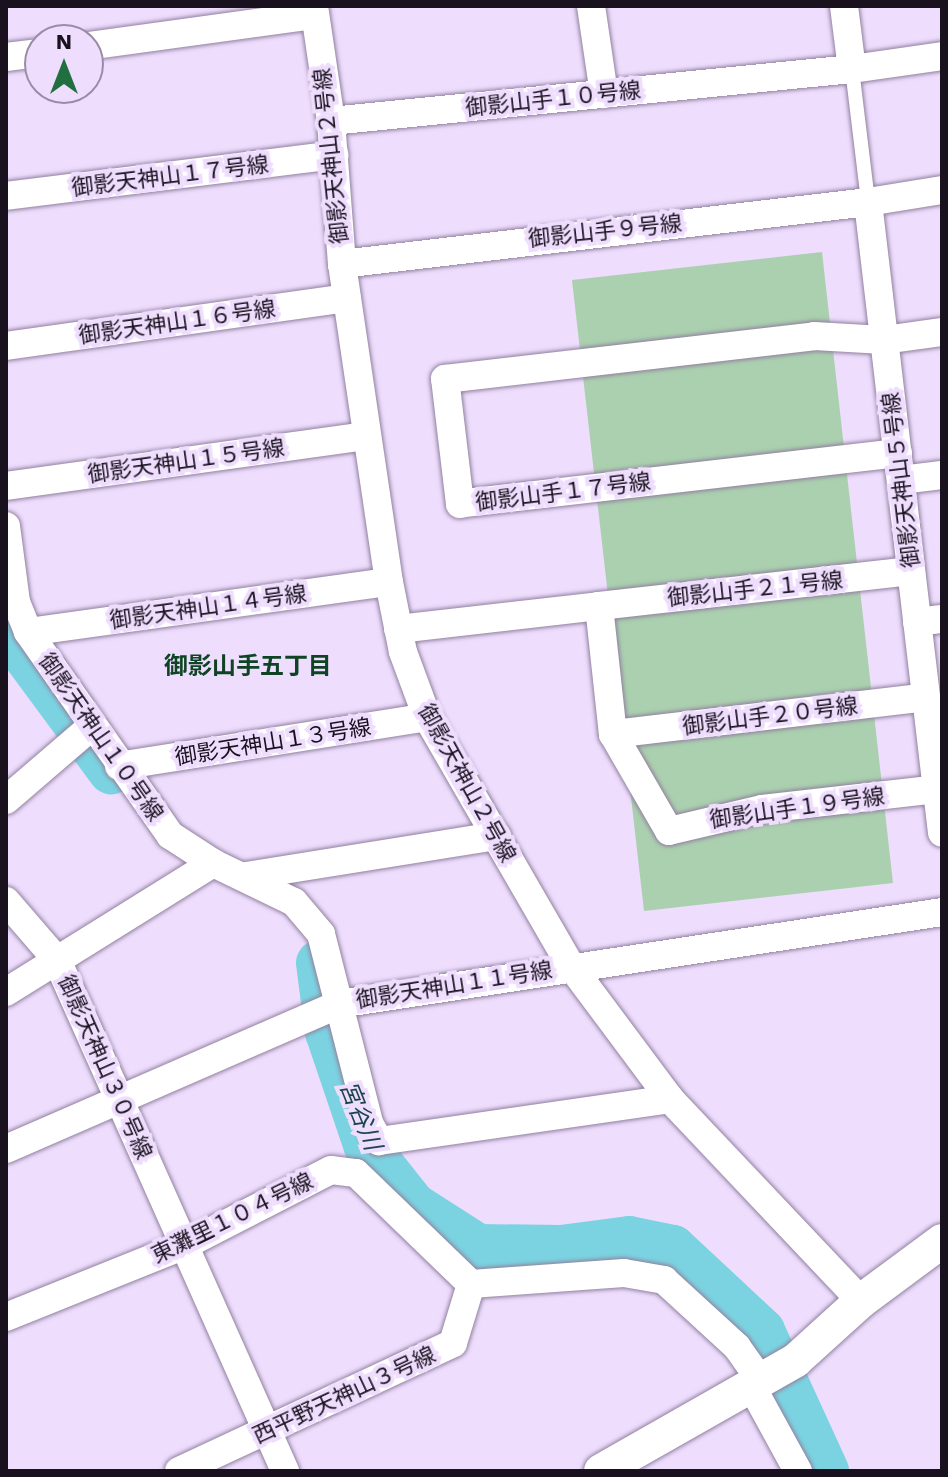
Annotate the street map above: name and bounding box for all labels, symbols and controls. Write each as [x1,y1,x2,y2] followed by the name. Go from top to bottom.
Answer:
[24,24,104,104] north arrow
[56,29,72,54] text: N
[309,67,353,245] street label: 御影天神山２号線
[464,77,642,121] street label: 御影山手１０号線
[70,151,270,201] street label: 御影天神山１７号線
[527,210,683,252] street label: 御影山手９号線
[77,295,277,349] street label: 御影天神山１６号線
[877,391,925,569] street label: 御影天神山５号線
[86,434,286,488] street label: 御影天神山１５号線
[474,468,652,516] street label: 御影山手１７号線
[666,567,844,611] street label: 御影山手２１号線
[108,580,308,634] street label: 御影天神山１４号線
[33,648,169,826] street label: 御影天神山１０号線
[164,653,332,681] district label: 御影山手五丁目
[681,692,859,740] street label: 御影山手２０号線
[413,700,521,866] street label: 御影天神山２号線
[173,713,373,771] street label: 御影天神山１３号線
[708,783,886,833] street label: 御影山手１９号線
[354,956,554,1014] street label: 御影天神山１１号線
[53,971,157,1163] street label: 御影天神山３０号線
[333,1077,387,1155] water label: 宮谷川
[147,1168,317,1268] street label: 東灘里１０４号線
[249,1341,439,1449] street label: 西平野天神山３号線

